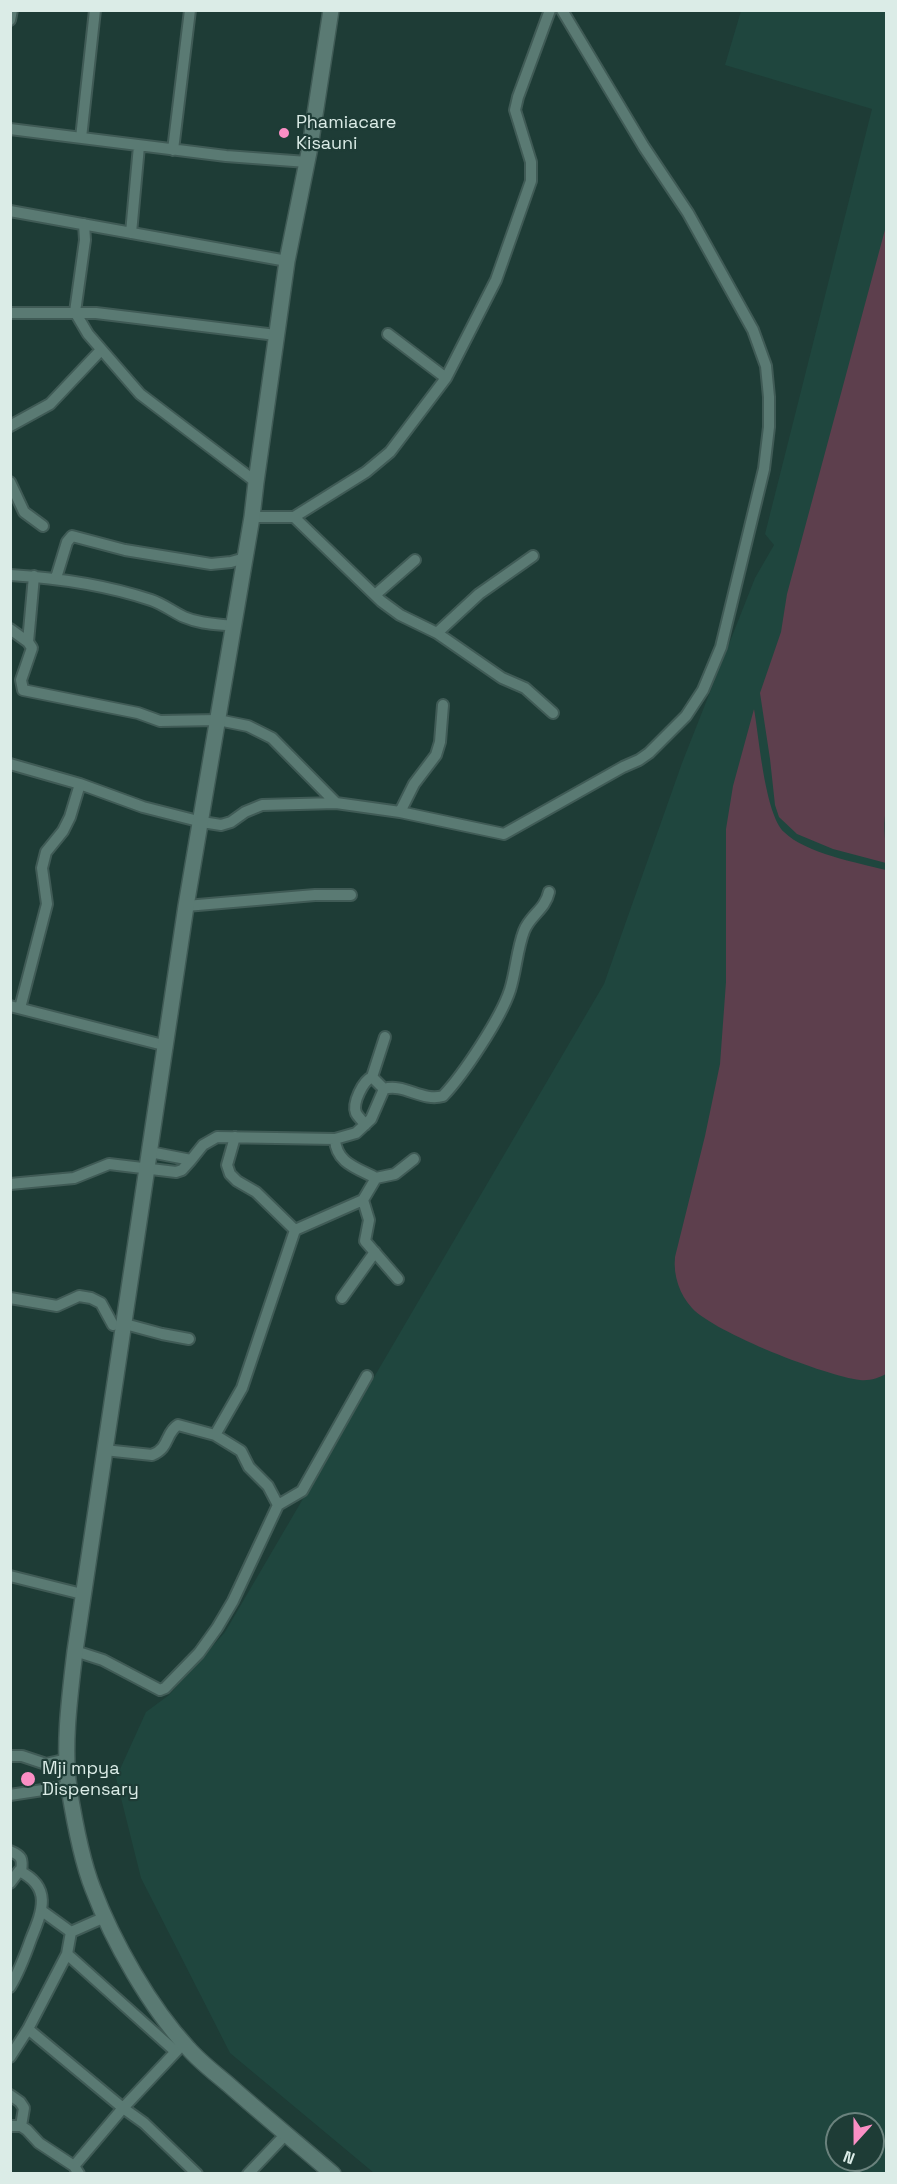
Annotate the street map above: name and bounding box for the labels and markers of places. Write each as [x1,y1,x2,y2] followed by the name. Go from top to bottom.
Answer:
[296,112,396,154] place label: Phamiacare Kisauni
[277,126,291,140] marker: Phamiacare Kisauni
[42,1758,139,1800] place label: Mji mpya Dispensary
[19,1770,37,1788] marker: Mji mpya Dispensary

